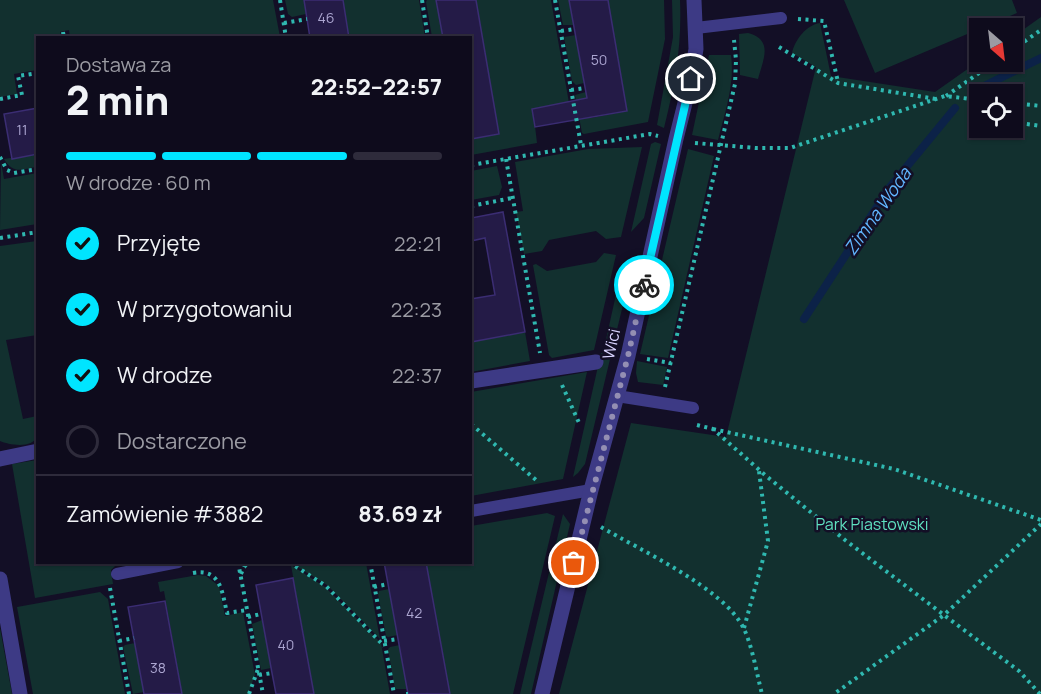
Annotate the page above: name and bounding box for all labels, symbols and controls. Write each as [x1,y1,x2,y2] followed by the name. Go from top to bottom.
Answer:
[318,8,334,27] house number: 46
[969,18,1023,72] north arrow
[969,18,1023,138] map controls
[591,50,607,69] house number: 50
[66,51,171,78] text: Dostawa za
[665,53,716,104] pin
[674,62,707,95] icon: home
[311,72,442,102] text: 22:52–22:57
[66,73,169,127] text: 2 min
[969,84,1023,138] button: locate
[17,120,27,139] house number: 11
[838,162,917,260] water label: Zimna Woda
[66,169,211,196] text: W drodze · 60 m
[66,227,99,260] icon: check
[117,228,201,258] text: Przyjęte
[394,230,442,257] text: 22:21
[614,255,674,315] courier
[628,269,661,302] icon: bike
[66,293,99,326] icon: check
[117,294,292,324] text: W przygotowaniu
[391,296,442,323] text: 22:23
[597,327,625,361] street label: Wici
[66,359,99,392] icon: check
[117,360,212,390] text: W drodze
[392,362,442,389] text: 22:37
[117,426,247,456] text: Dostarczone
[66,499,263,529] text: Zamówienie #3882
[358,499,442,529] text: 83.69 zł
[815,513,929,535] park label: Park Piastowski
[548,537,599,588] pin
[557,546,590,579] icon: bag
[406,603,422,622] house number: 42
[278,635,294,654] house number: 40
[150,658,166,677] house number: 38

